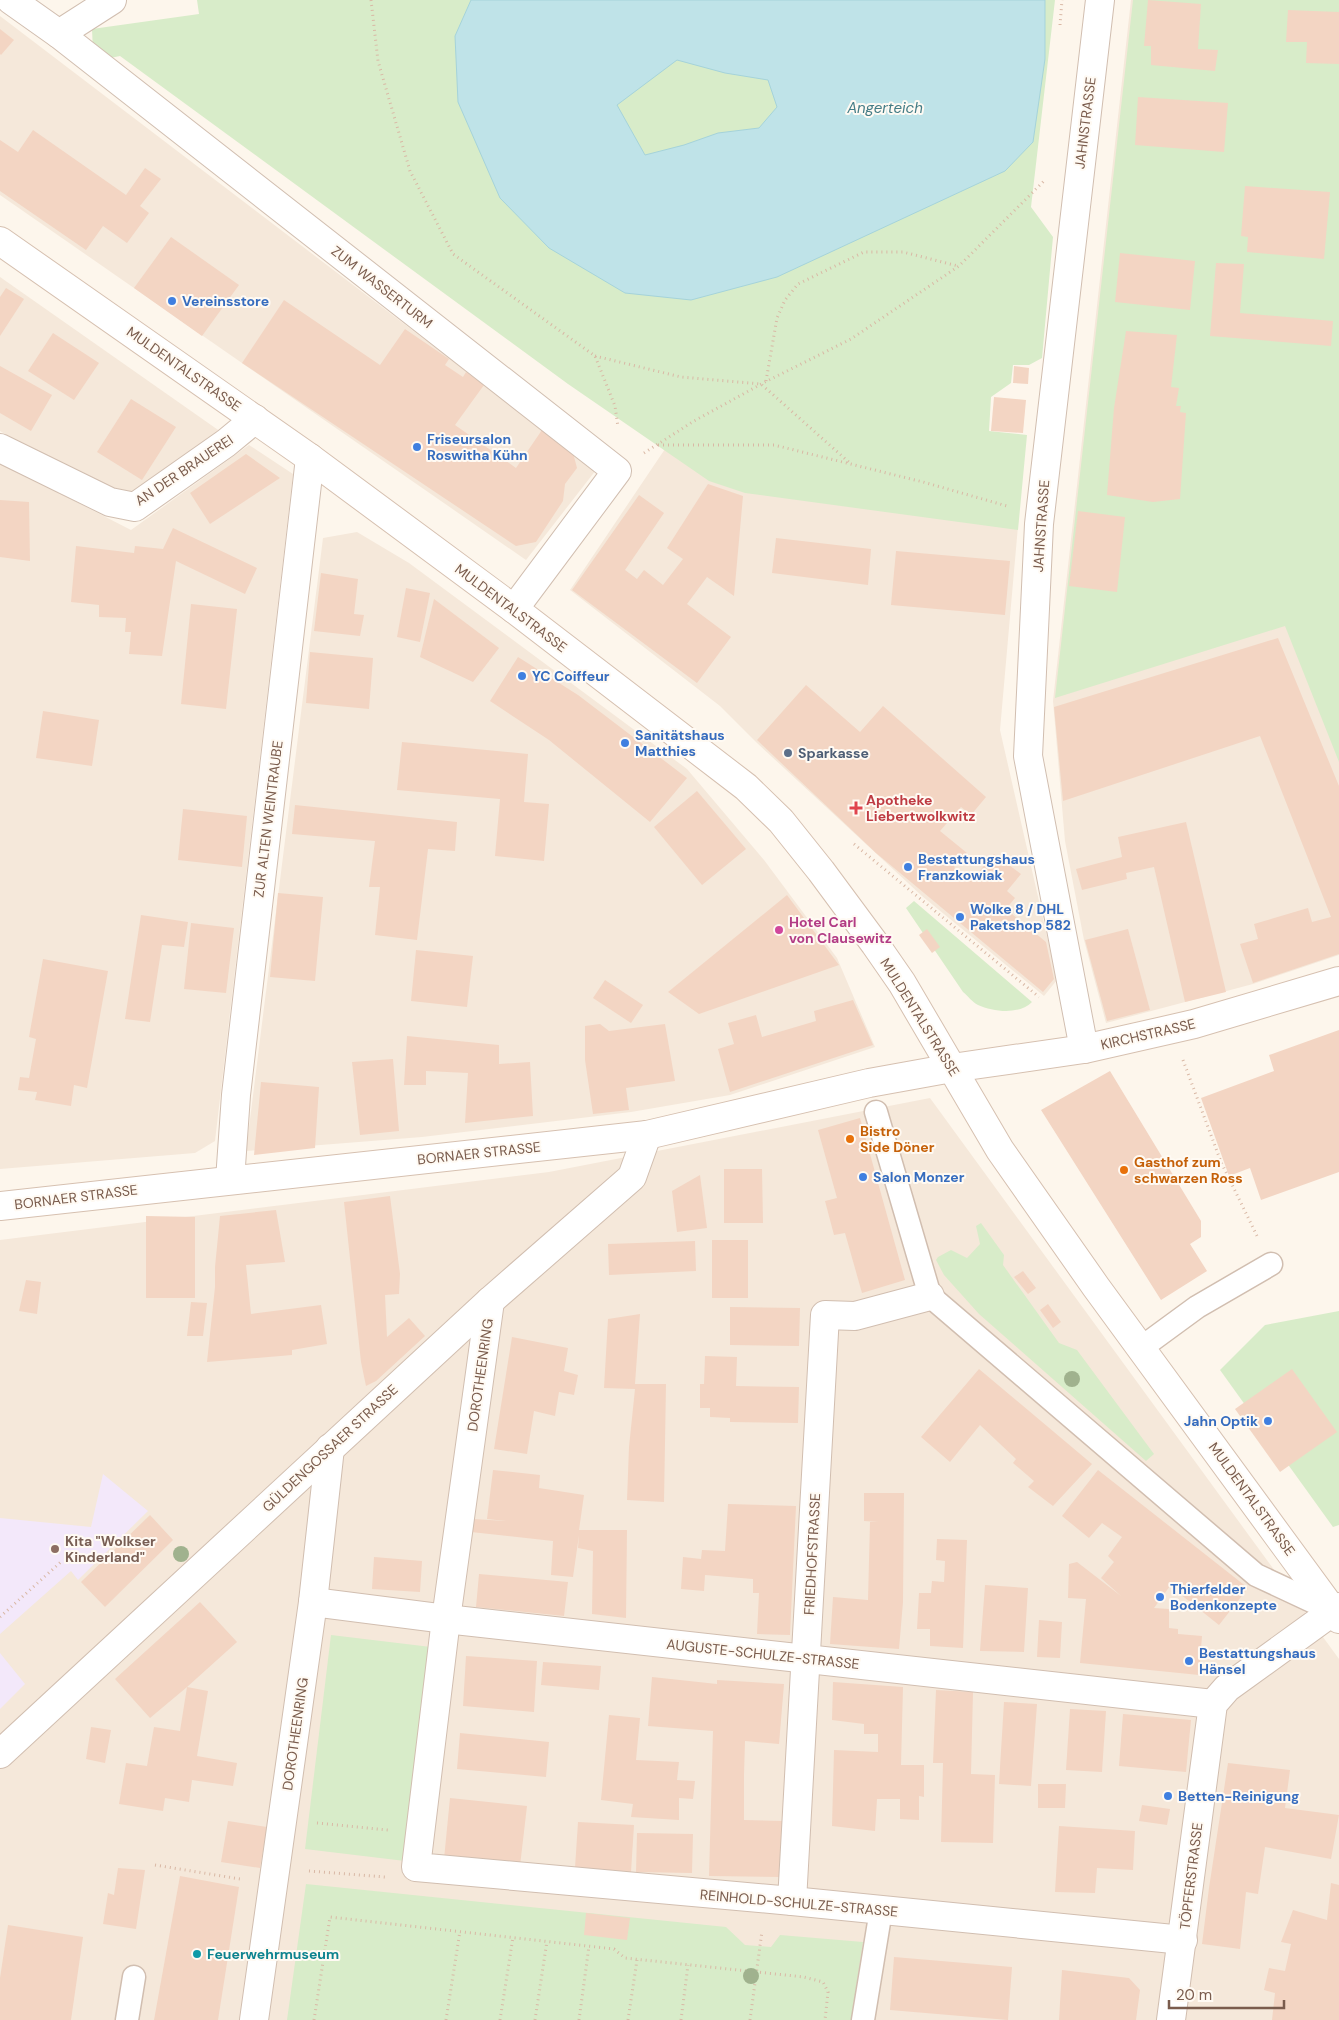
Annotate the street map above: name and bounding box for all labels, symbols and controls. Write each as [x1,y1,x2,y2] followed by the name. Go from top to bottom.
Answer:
[1070,76,1100,170] street label: JAHNSTRASSE
[846,98,923,118] water label: Angerteich
[328,242,436,332] street label: ZUM WASSERTURM
[182,292,269,310] place label: Vereinsstore
[166,295,178,307] marker: Vereinsstore
[123,323,245,415] street label: MULDENTALSTRASSE
[427,430,528,464] place label: Friseursalon Roswitha Kühn
[132,431,236,509] street label: AN DER BRAUEREI
[411,441,423,453] marker: Friseursalon Roswitha Kühn
[1029,479,1053,573] street label: JAHNSTRASSE
[451,560,571,656] street label: MULDENTALSTRASSE
[532,667,610,685] place label: YC Coiffeur
[516,670,528,682] marker: YC Coiffeur
[635,726,725,760] place label: Sanitätshaus Matthies
[619,737,631,749] marker: Sanitätshaus Matthies
[249,739,287,899] street label: ZUR ALTEN WEINTRAUBE
[798,744,869,762] place label: Sparkasse
[782,747,794,759] marker: Sparkasse
[866,791,975,825] place label: Apotheke Liebertwolkwitz
[850,802,862,814] marker: Apotheke Liebertwolkwitz
[918,850,1035,884] place label: Bestattungshaus Franzkowiak
[902,861,914,873] marker: Bestattungshaus Franzkowiak
[970,900,1071,934] place label: Wolke 8 / DHL Paketshop 582
[954,911,966,923] marker: Wolke 8 / DHL Paketshop 582
[789,913,892,947] place label: Hotel Carl von Clausewitz
[773,924,785,936] marker: Hotel Carl von Clausewitz
[876,955,964,1080] street label: MULDENTALSTRASSE
[1099,1014,1197,1054] street label: KIRCHSTRASSE
[860,1122,935,1156] place label: Bistro Side Döner
[844,1133,856,1145] marker: Bistro Side Döner
[416,1138,542,1168] street label: BORNAER STRASSE
[1134,1153,1243,1187] place label: Gasthof zum schwarzen Ross
[1118,1164,1130,1176] marker: Gasthof zum schwarzen Ross
[873,1168,965,1186] place label: Salon Monzer
[857,1171,869,1183] marker: Salon Monzer
[13,1180,139,1213] street label: BORNAER STRASSE
[463,1317,497,1433] street label: DOROTHEENRING
[258,1380,402,1516] street label: GÜLDENGOSSAER STRASSE
[1184,1412,1258,1430] place label: Jahn Optik
[1262,1415,1274,1427] marker: Jahn Optik
[1205,1439,1299,1559] street label: MULDENTALSTRASSE
[800,1493,824,1615] street label: FRIEDHOFSTRASSE
[65,1532,156,1566] place label: Kita "Wolkser Kinderland"
[49,1543,61,1555] marker: Kita "Wolkser Kinderland"
[1170,1580,1277,1614] place label: Thierfelder Bodenkonzepte
[1154,1591,1166,1603] marker: Thierfelder Bodenkonzepte
[666,1635,860,1673] street label: AUGUSTE-SCHULZE-STRASSE
[1199,1644,1316,1678] place label: Bestattungshaus Hänsel
[1183,1655,1195,1667] marker: Bestattungshaus Hänsel
[278,1676,312,1792] street label: DOROTHEENRING
[1178,1787,1299,1805] place label: Betten-Reinigung
[1162,1790,1174,1802] marker: Betten-Reinigung
[1176,1821,1206,1930] street label: TÖPFERSTRASSE
[699,1885,899,1921] street label: REINHOLD-SCHULZE-STRASSE
[207,1945,339,1963] place label: Feuerwehrmuseum
[191,1948,203,1960] marker: Feuerwehrmuseum
[1169,1978,1284,2010] scale bar
[1176,1985,1212,2005] text: 20 m

